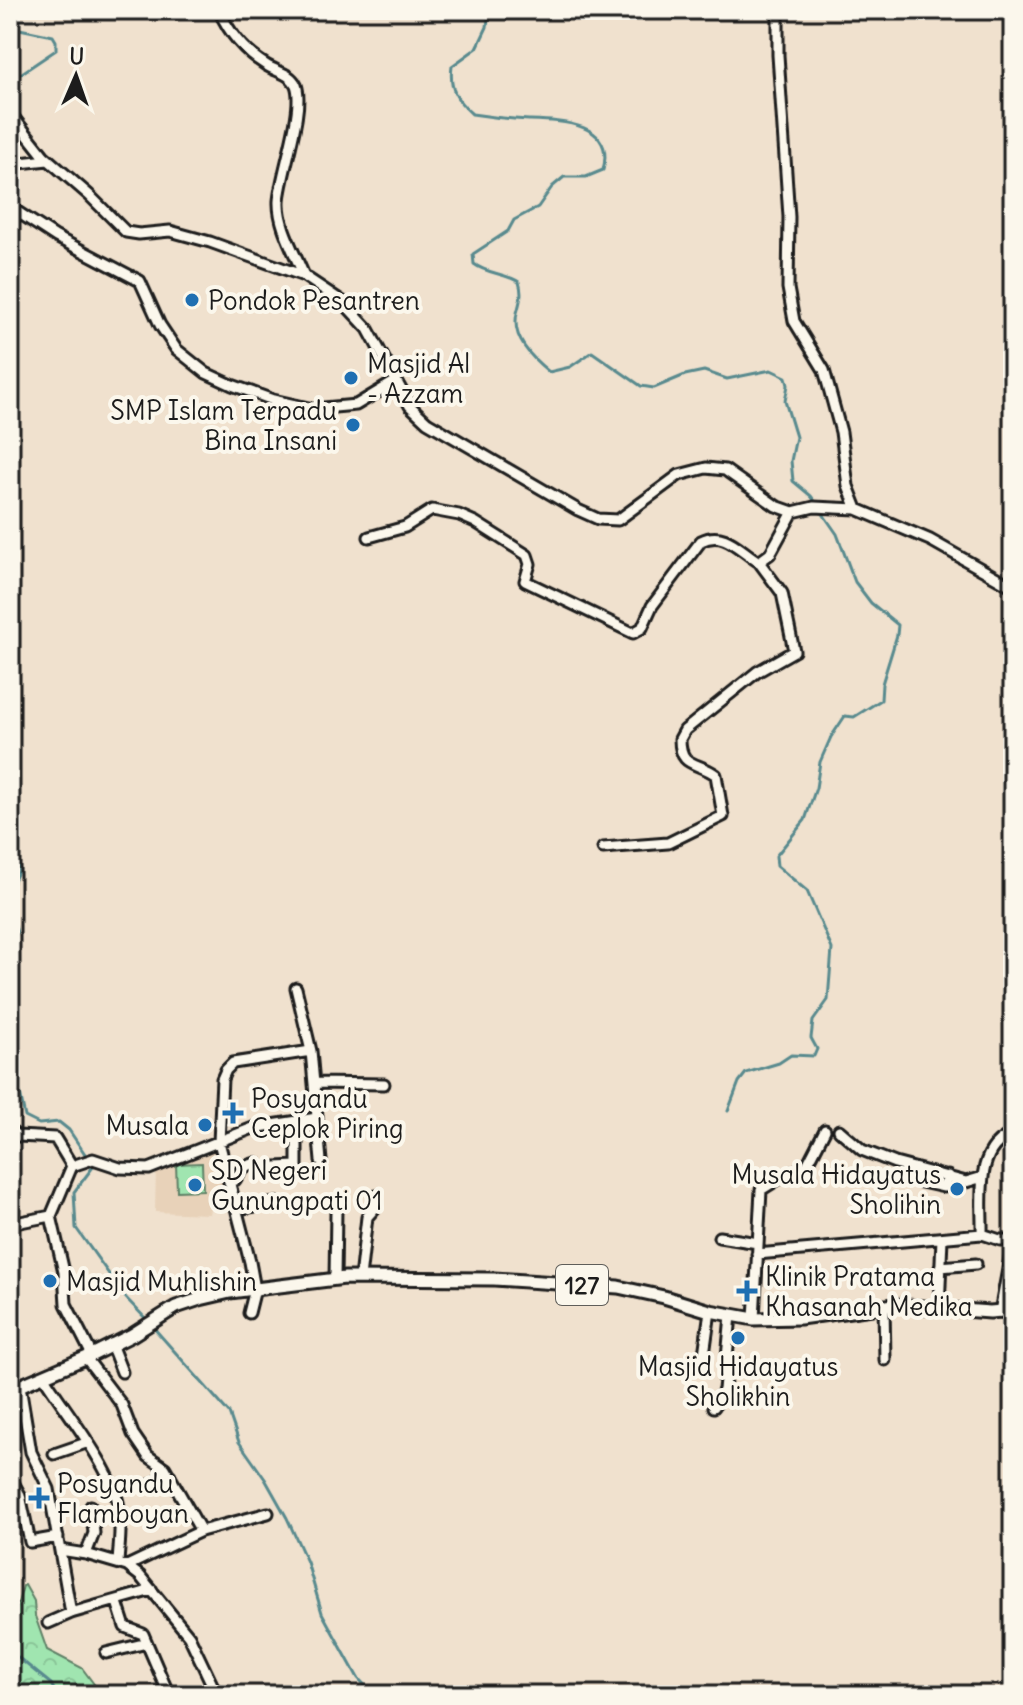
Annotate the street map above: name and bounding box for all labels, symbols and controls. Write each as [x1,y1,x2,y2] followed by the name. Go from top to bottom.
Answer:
[36,36,116,116] north arrow
[69,42,85,70] text: U
[208,284,420,317] place label: Pondok Pesantren
[183,291,201,309] marker: Pondok Pesantren
[367,347,470,410] place label: Masjid Al - Azzam
[342,369,360,387] marker: Masjid Al - Azzam
[110,394,337,457] place label: SMP Islam Terpadu Bina Insani
[344,416,362,434] marker: SMP Islam Terpadu Bina Insani
[251,1082,404,1145] place label: Posyandu Ceplok Piring
[222,1102,244,1124] marker: Posyandu Ceplok Piring
[106,1109,189,1142] place label: Musala
[196,1116,214,1134] marker: Musala
[211,1154,383,1217] place label: SD Negeri Gunungpati 01
[731,1158,941,1221] place label: Musala Hidayatus Sholihin
[186,1176,204,1194] marker: SD Negeri Gunungpati 01
[948,1180,966,1198] marker: Musala Hidayatus Sholihin
[765,1260,973,1323] place label: Klinik Pratama Khasanah Medika
[66,1265,257,1298] place label: Masjid Muhlishin
[556,1265,608,1305] road number: 127
[41,1272,59,1290] marker: Masjid Muhlishin
[736,1280,758,1302] marker: Klinik Pratama Khasanah Medika
[729,1329,747,1347] marker: Masjid Hidayatus Sholikhin
[638,1350,838,1413] place label: Masjid Hidayatus Sholikhin
[57,1467,189,1530] place label: Posyandu Flamboyan
[28,1487,50,1509] marker: Posyandu Flamboyan

